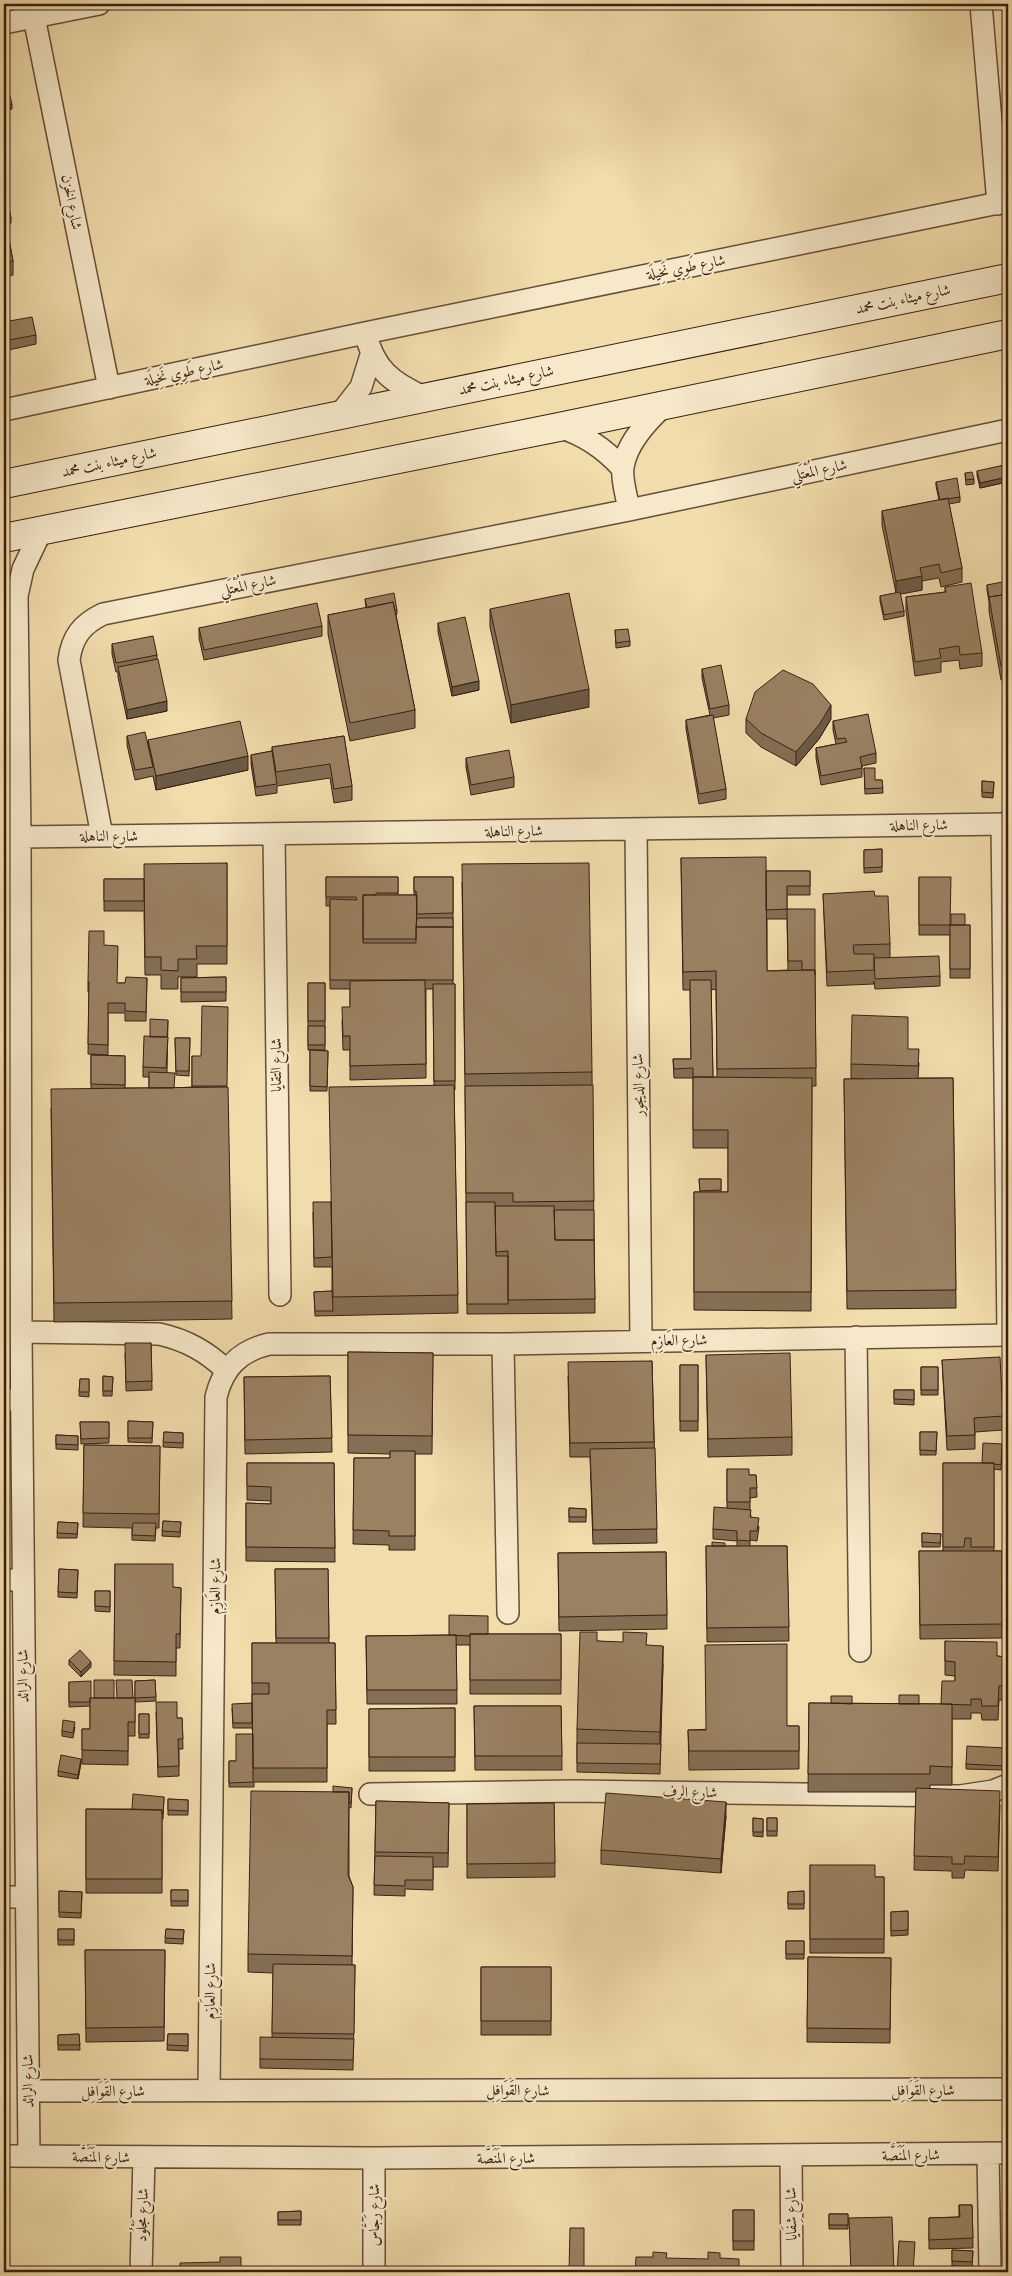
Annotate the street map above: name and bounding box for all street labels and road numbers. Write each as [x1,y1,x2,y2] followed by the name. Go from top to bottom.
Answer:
[54,173,86,232] street label: شارع الخزن
[644,249,728,288] street label: شارع طَوِي نَخِيلَة
[854,280,953,322] street label: شارع ميثاء بنت محمد
[142,353,226,393] street label: شارع طَوِي نَخِيلَة
[457,361,556,403] street label: شارع ميثاء بنت محمد
[60,443,159,485] street label: شارع ميثاء بنت محمد
[788,451,850,490] street label: شارع المُعْتَلي
[218,567,279,604] street label: شارع المُعْتَلي
[889,815,948,839] street label: شارع الناهلة
[484,821,543,845] street label: شارع الناهلة
[79,827,138,849] street label: شارع الناهلة
[267,1038,289,1092] street label: شارع التقايا
[628,1053,652,1119] street label: شارع الديجور
[650,1329,708,1353] street label: شارع العَازِم
[204,1557,228,1615] street label: شارع العَازِم
[14,1649,36,1703] street label: شارع الرائد
[662,1783,718,1805] street label: شارع الرف
[199,1962,223,2020] street label: شارع العَازِم
[19,2054,41,2108] street label: شارع الرائد
[486,2078,550,2104] street label: شارع القَوَافِل
[891,2079,955,2103] street label: شارع القَوَافِل
[81,2080,145,2104] street label: شارع القَوَافِل
[882,2142,940,2169] street label: شارع المَنَصَّة
[72,2144,130,2171] street label: شارع المَنَصَّة
[477,2145,535,2171] street label: شارع المَنَصَّة
[361,2184,387,2246] street label: شارع رَجَّاس
[780,2187,804,2241] street label: شارع شِفَايا
[128,2188,156,2242] street label: شارع مَجْلُود

